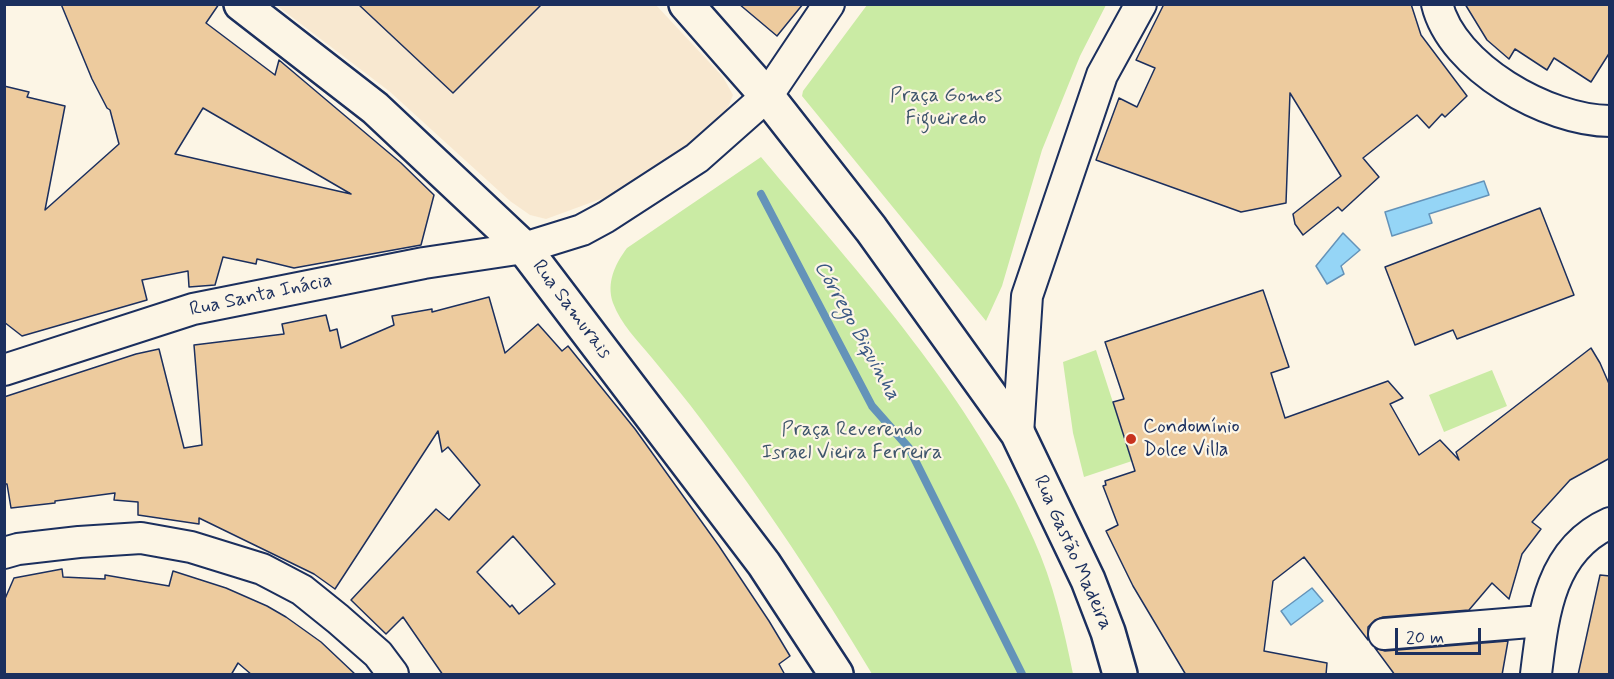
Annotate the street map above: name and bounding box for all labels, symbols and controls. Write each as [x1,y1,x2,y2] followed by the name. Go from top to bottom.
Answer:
[890,85,1002,132] park label: Praça Gomes Figueiredo
[526,256,616,364] street label: Rua Samurais
[807,257,905,405] water label: Córrego Biquinha
[188,269,334,323] street label: Rua Santa Inácia
[1143,416,1240,463] place label: Condomínio Dolce Villa
[762,419,942,466] park label: Praça Reverendo Israel Vieira Ferreira
[1124,432,1138,446] marker: Condomínio Dolce Villa
[1027,472,1117,634] street label: Rua Gastão Madeira
[1398,616,1484,654] scale bar
[1406,626,1444,650] text: 20 m

